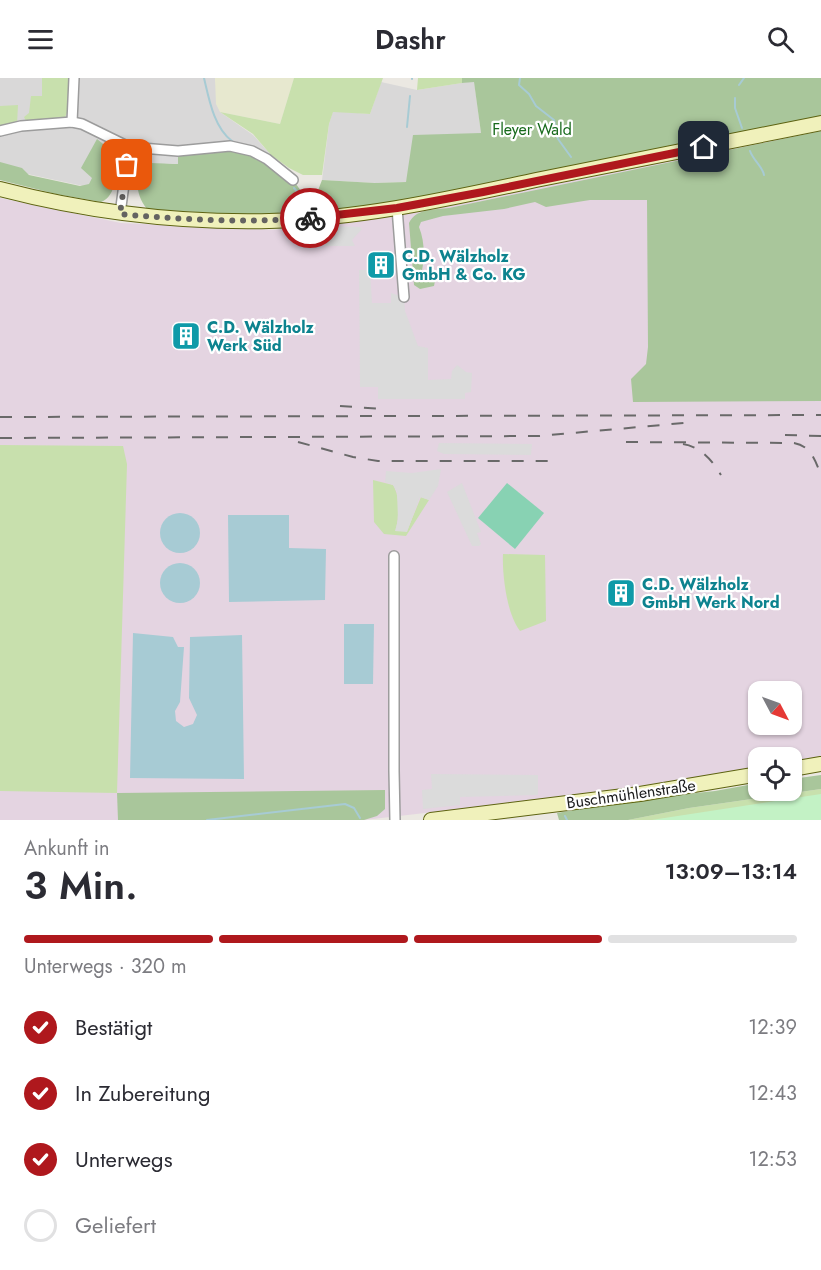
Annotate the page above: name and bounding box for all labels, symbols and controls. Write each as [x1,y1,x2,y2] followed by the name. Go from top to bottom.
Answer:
[375,20,446,59] text: Dashr
[24,23,57,56] icon: menu
[764,23,797,56] icon: search
[492,118,572,141] park label: Fleyer Wald
[678,121,729,172] pin
[687,130,720,163] icon: home
[101,139,152,190] pin
[110,148,143,181] icon: bag
[280,188,340,248] courier
[294,202,327,235] icon: bike
[402,245,525,286] place label: C.D. Wälzholz GmbH & Co. KG
[365,249,397,281] building icon: C.D. Wälzholz GmbH & Co. KG
[207,316,315,357] place label: C.D. Wälzholz Werk Süd
[170,320,202,352] building icon: C.D. Wälzholz Werk Süd
[642,573,780,614] place label: C.D. Wälzholz GmbH Werk Nord
[605,577,637,609] building icon: C.D. Wälzholz GmbH Werk Nord
[748,681,802,735] north arrow
[748,681,802,801] map controls
[748,747,802,801] button: locate
[565,774,697,814] street label: Buschmühlenstraße
[24,834,110,863] text: Ankunft in
[665,855,797,887] text: 13:09–13:14
[24,857,137,914] text: 3 Min.
[24,952,187,981] text: Unterwegs · 320 m
[24,1011,57,1044] icon: check
[75,1011,152,1043] text: Bestätigt
[748,1013,797,1042] text: 12:39
[24,1077,57,1110] icon: check
[75,1077,210,1109] text: In Zubereitung
[748,1079,797,1108] text: 12:43
[24,1143,57,1176] icon: check
[75,1143,173,1175] text: Unterwegs
[748,1145,797,1174] text: 12:53
[75,1209,156,1241] text: Geliefert

